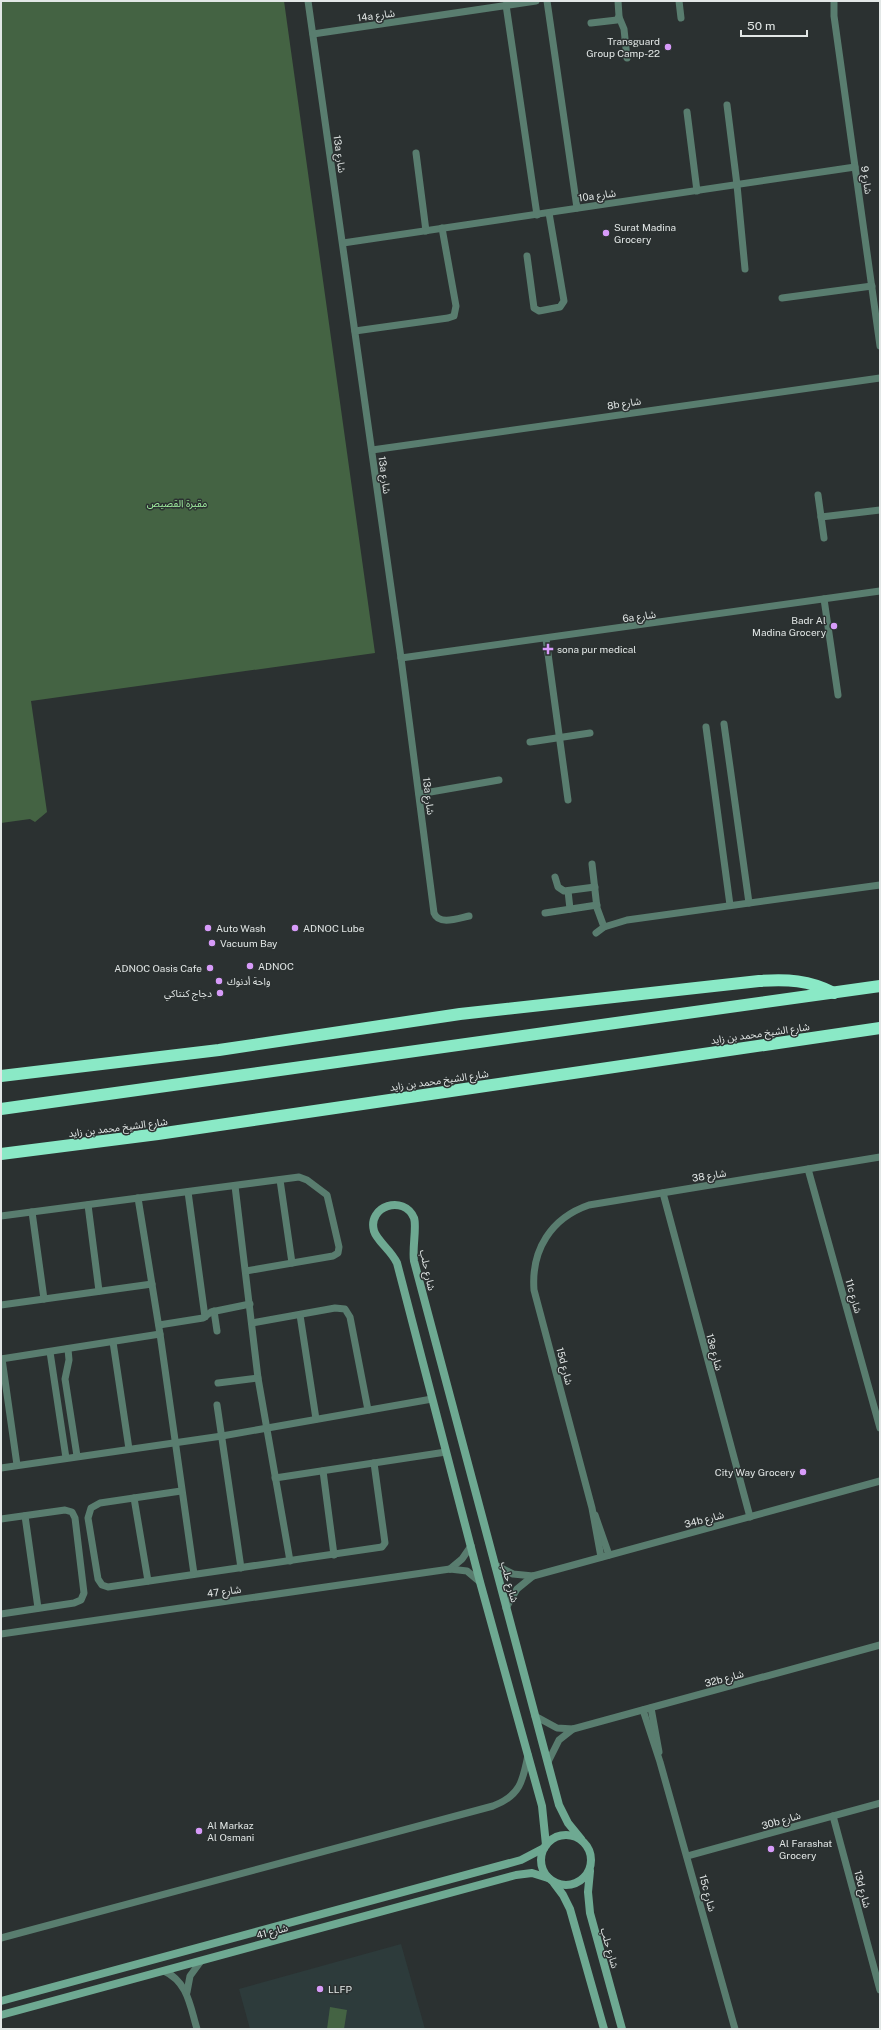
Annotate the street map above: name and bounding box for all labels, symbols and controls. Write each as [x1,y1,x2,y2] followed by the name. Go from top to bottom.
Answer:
[356,6,396,26] street label: 14a شارع
[741,12,807,38] scale bar
[747,19,775,33] text: 50 m
[586,35,660,59] place label: Transguard Group Camp-22
[663,42,673,52] marker: Transguard Group Camp-22
[329,134,349,174] street label: 13a شارع
[857,165,875,195] street label: شارع 9
[578,186,617,206] street label: 10a شارع
[614,221,676,245] place label: Surat Madina Grocery
[601,228,611,238] marker: Surat Madina Grocery
[606,394,642,414] street label: 8b شارع
[374,455,394,495] street label: 13a شارع
[147,497,207,510] park label: مقبرة القصيص
[621,608,657,626] street label: 6a شارع
[752,614,827,638] place label: Badr Al Madina Grocery
[829,621,839,631] marker: Badr Al Madina Grocery
[542,643,554,655] marker: sona pur medical
[557,643,636,655] place label: sona pur medical
[419,776,437,816] street label: 13a شارع
[216,922,266,934] place label: Auto Wash
[303,922,365,934] place label: ADNOC Lube
[203,923,213,933] marker: Auto Wash
[290,923,300,933] marker: ADNOC Lube
[220,937,278,949] place label: Vacuum Bay
[207,938,217,948] marker: Vacuum Bay
[258,960,294,972] place label: ADNOC
[245,961,255,971] marker: ADNOC
[114,962,202,974] place label: ADNOC Oasis Cafe
[205,963,215,973] marker: ADNOC Oasis Cafe
[227,975,270,988] place label: واحة أدنوك
[214,976,224,986] marker: واحة أدنوك
[164,987,212,1001] place label: دجاج كنتاكي
[215,988,225,998] marker: دجاج كنتاكي
[710,1020,811,1048] street label: شارع الشيخ محمد بن زايد
[389,1067,490,1095] street label: شارع الشيخ محمد بن زايد
[68,1115,169,1141] street label: شارع الشيخ محمد بن زايد
[691,1166,728,1186] street label: شارع 38
[416,1248,438,1292] street label: شارع حلب
[841,1277,865,1315] street label: 11c شارع
[702,1332,726,1373] street label: 13e شارع
[552,1346,576,1387] street label: 15d شارع
[715,1466,796,1478] place label: City Way Grocery
[798,1467,808,1477] marker: City Way Grocery
[683,1508,726,1532] street label: 34b شارع
[497,1560,521,1604] street label: شارع حلب
[206,1583,242,1601] street label: شارع 47
[703,1667,746,1691] street label: 32b شارع
[760,1809,803,1833] street label: 30b شارع
[207,1819,254,1843] place label: Al Markaz Al Osmani
[194,1826,204,1836] marker: Al Markaz Al Osmani
[779,1837,832,1861] place label: Al Farashat Grocery
[766,1844,776,1854] marker: Al Farashat Grocery
[850,1869,874,1910] street label: 13d شارع
[695,1873,719,1913] street label: 15c شارع
[255,1921,290,1943] street label: شارع 41
[597,1926,622,1970] street label: شارع حلب
[328,1983,352,1995] place label: LLFP
[315,1984,325,1994] marker: LLFP

